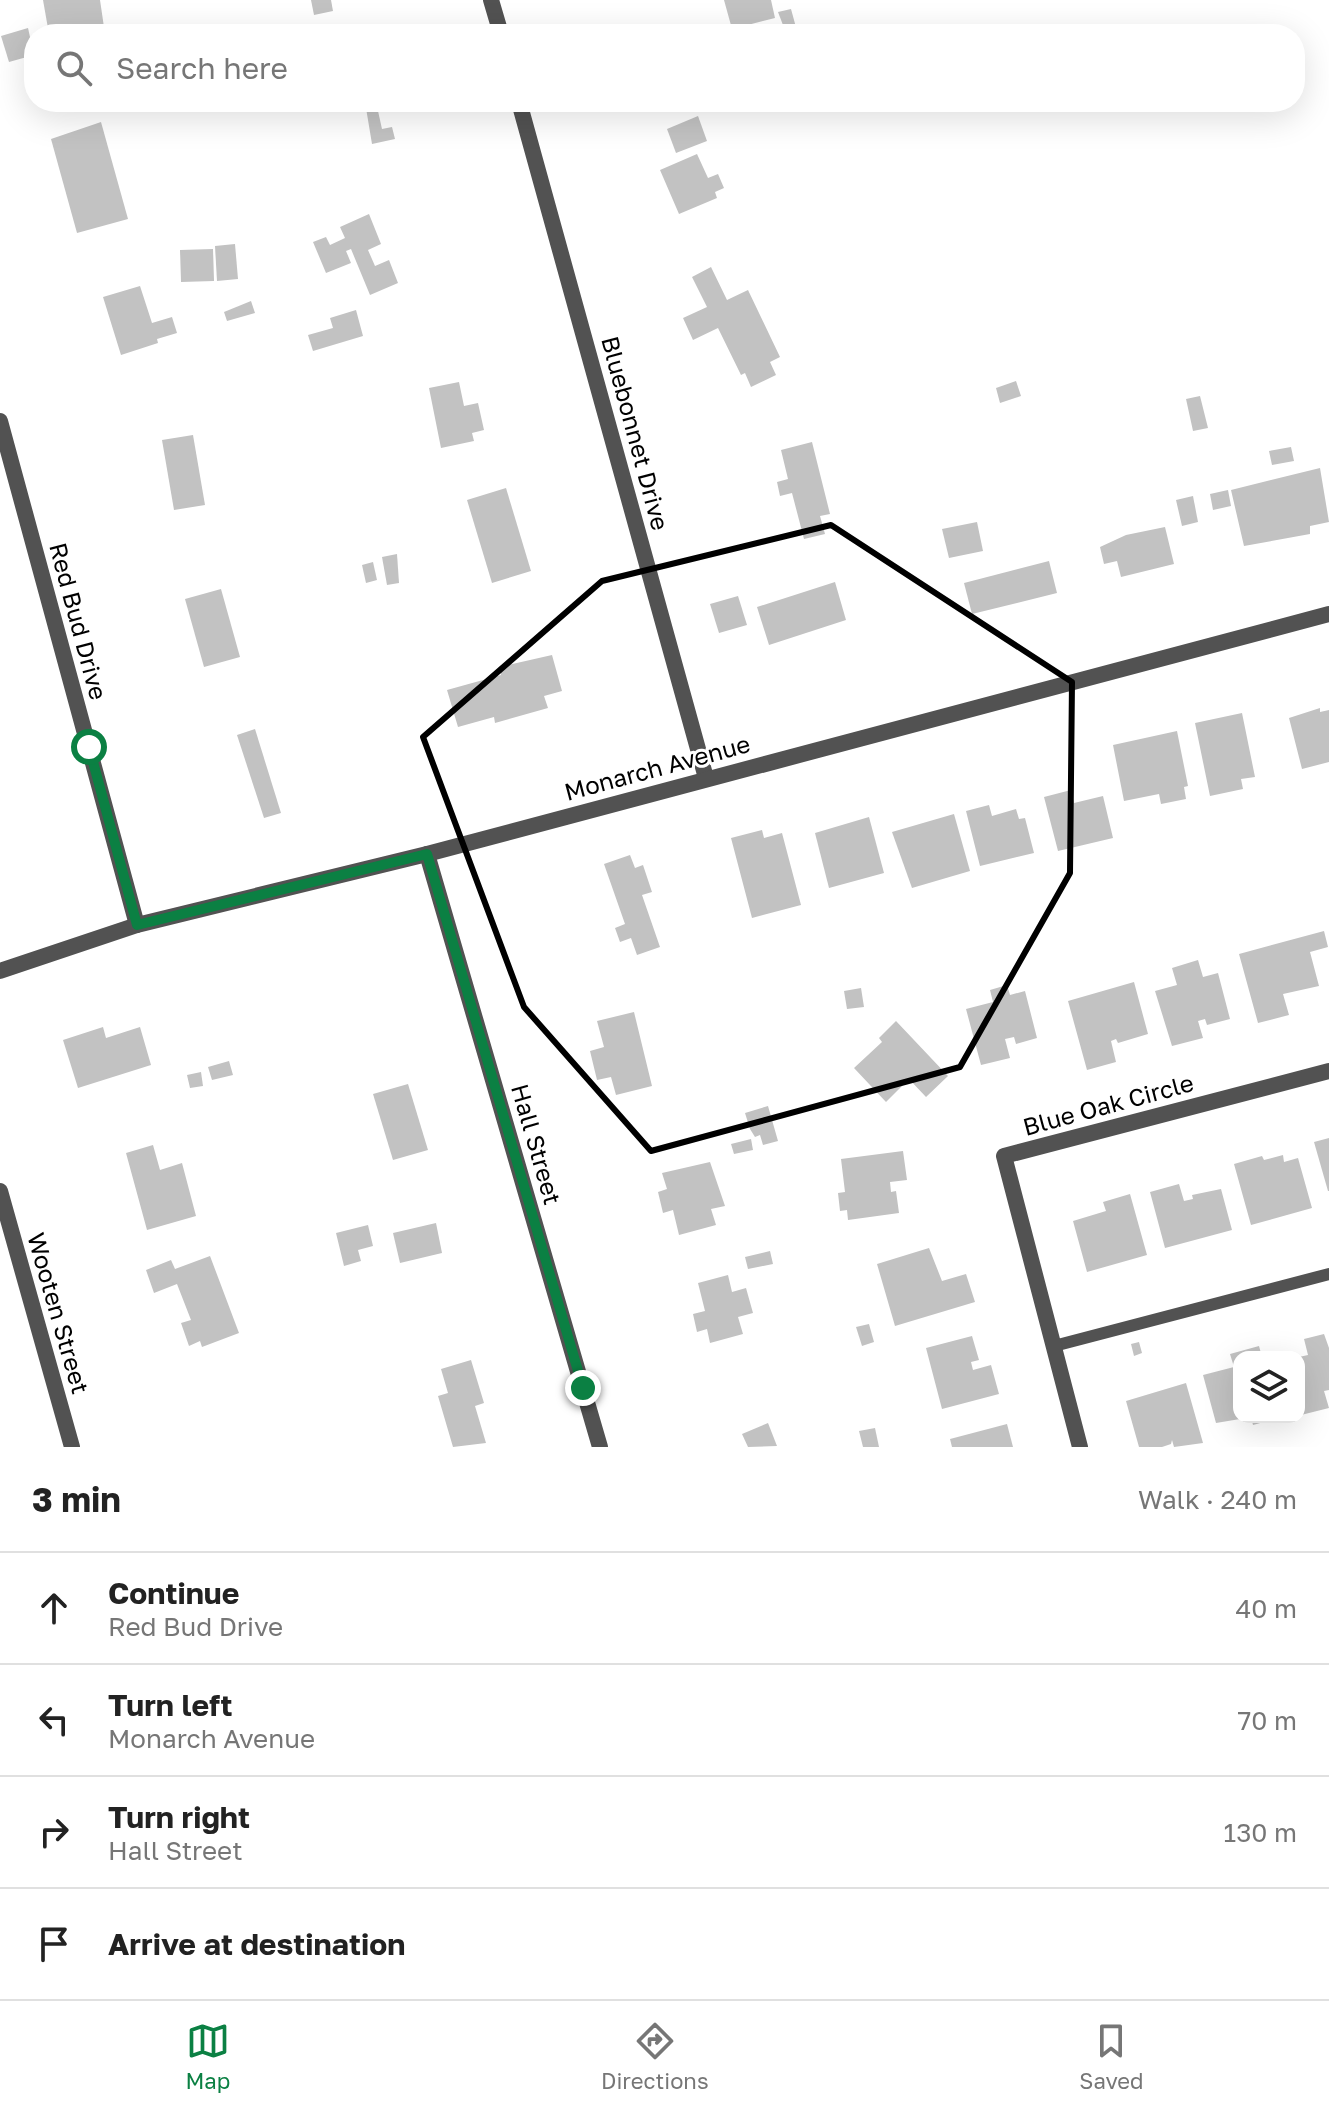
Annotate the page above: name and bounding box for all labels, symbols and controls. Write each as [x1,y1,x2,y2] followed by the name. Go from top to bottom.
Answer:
[24,24,1305,112] search box
[52,46,96,90] icon: search
[116,50,288,86] text: Search here
[596,333,676,533] street label: Bluebonnet Drive
[44,539,114,703] street label: Red Bud Drive
[561,728,753,806] street label: Monarch Avenue
[71,729,107,765] route start
[1020,1067,1196,1141] street label: Blue Oak Circle
[506,1080,568,1208] street label: Hall Street
[22,1229,96,1397] street label: Wooten Street
[1233,1351,1305,1423] map controls
[1233,1351,1305,1423] button: layers
[565,1370,601,1406] route end
[32,1479,121,1519] text: 3 min
[1138,1484,1297,1515] text: Walk · 240 m
[108,1575,239,1611] text: Continue
[32,1586,76,1630] icon: ahead
[1236,1593,1297,1624] text: 40 m
[108,1611,283,1642] text: Red Bud Drive
[108,1687,233,1723] text: Turn left
[32,1698,76,1742] icon: left
[1238,1705,1297,1736] text: 70 m
[108,1723,315,1754] text: Monarch Avenue
[108,1799,250,1835] text: Turn right
[32,1810,76,1854] icon: right
[1224,1817,1297,1848] text: 130 m
[108,1835,243,1866] text: Hall Street
[32,1922,76,1966] icon: arrive
[108,1926,405,1962] text: Arrive at destination
[185,2019,230,2094] tab: Map
[601,2019,709,2094] tab: Directions
[1079,2019,1144,2094] tab: Saved

